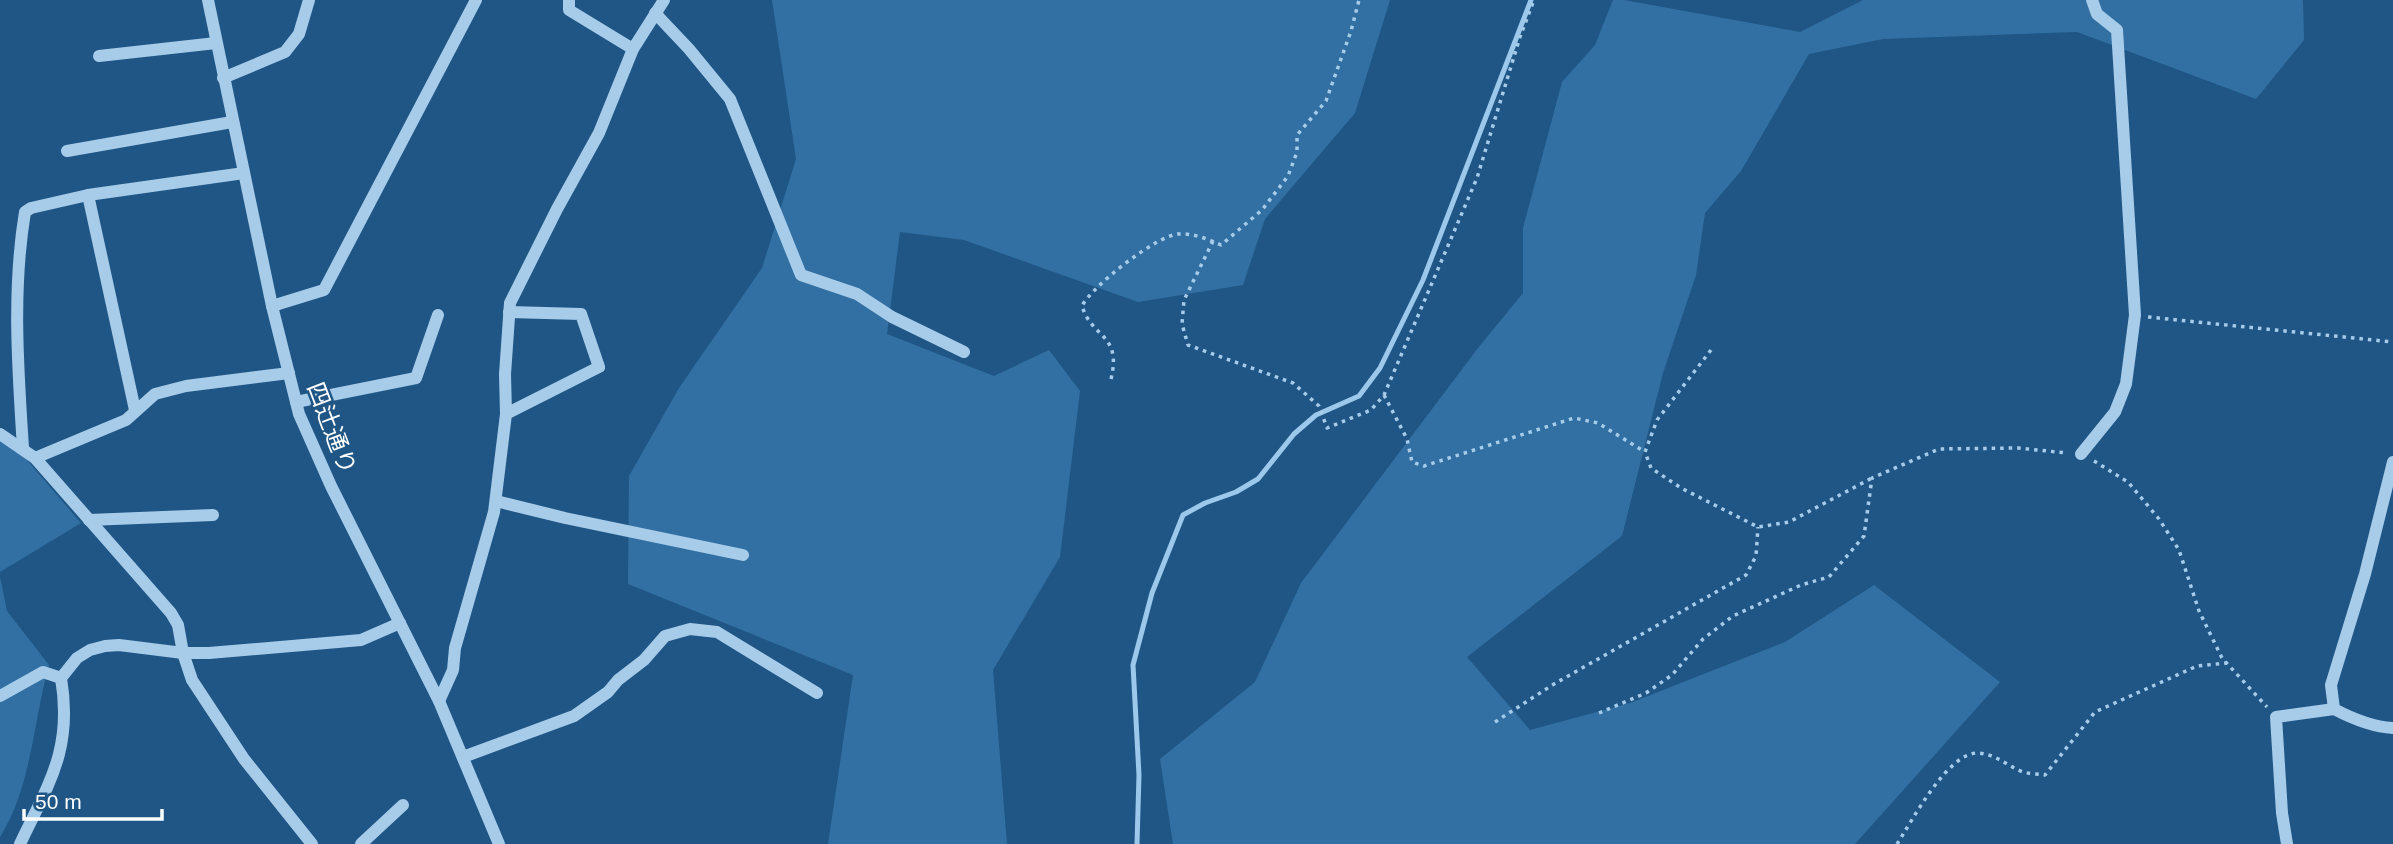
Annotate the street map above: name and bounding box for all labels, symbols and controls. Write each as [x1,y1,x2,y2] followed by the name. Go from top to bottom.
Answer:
[302,378,362,478] street label: 四辻通り
[24,778,163,822] scale bar
[35,790,82,813] text: 50 m

